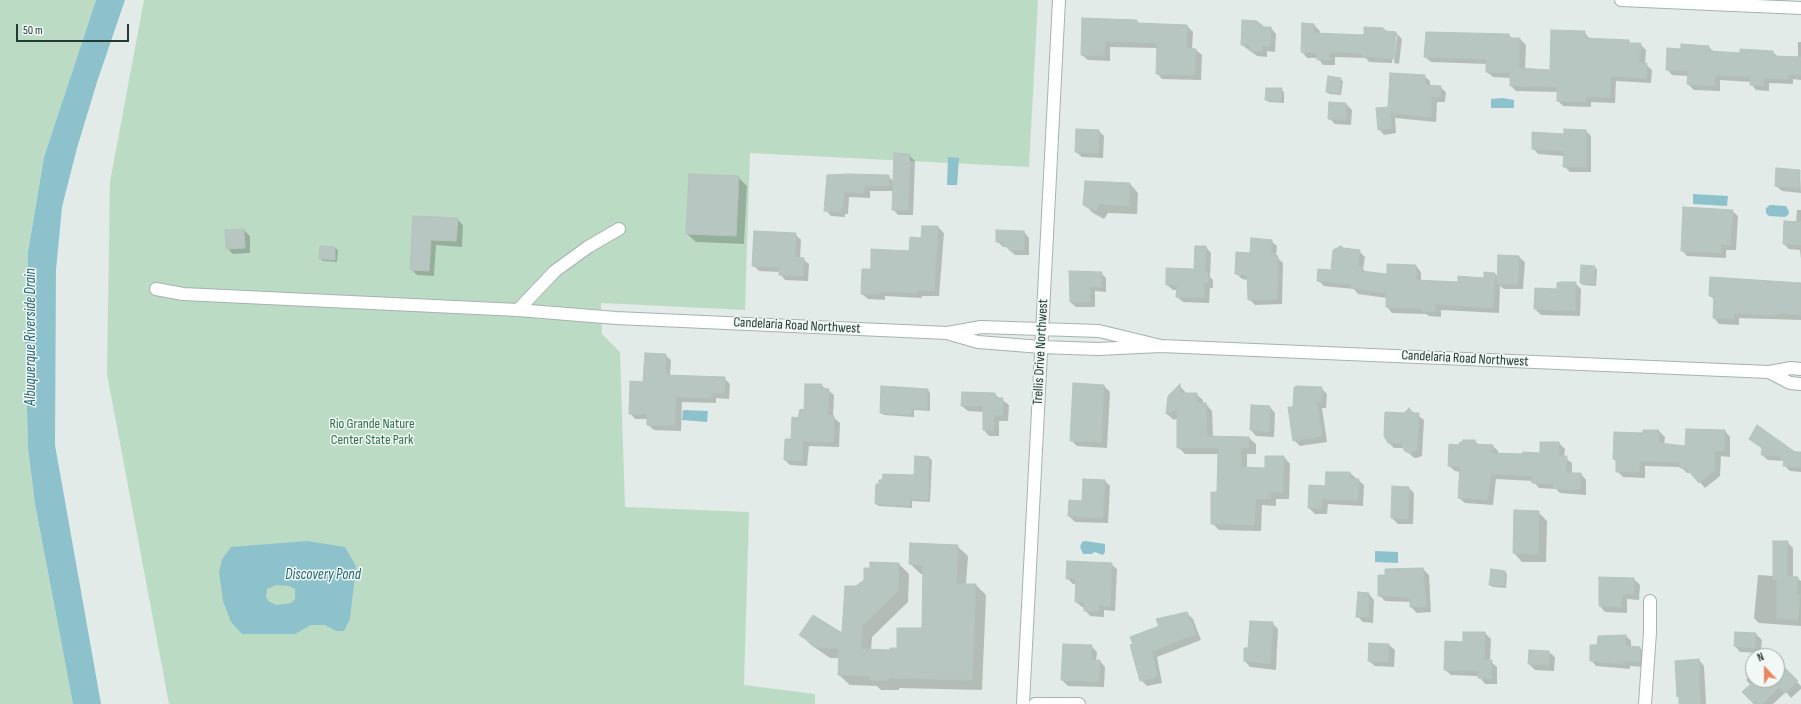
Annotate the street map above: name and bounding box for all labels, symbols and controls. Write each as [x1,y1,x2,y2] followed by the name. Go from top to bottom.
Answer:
[18,16,131,42] scale bar
[23,23,43,38] text: 50 m
[22,268,40,406] water label: Albuquerque Riverside Drain
[1030,299,1052,405] street label: Trellis Drive Northwest
[733,314,861,338] street label: Candelaria Road Northwest
[1401,347,1529,371] street label: Candelaria Road Northwest
[329,416,415,448] park label: Rio Grande Nature Center State Park
[285,566,361,584] water label: Discovery Pond
[1745,648,1785,688] north arrow
[1756,650,1766,664] text: N

